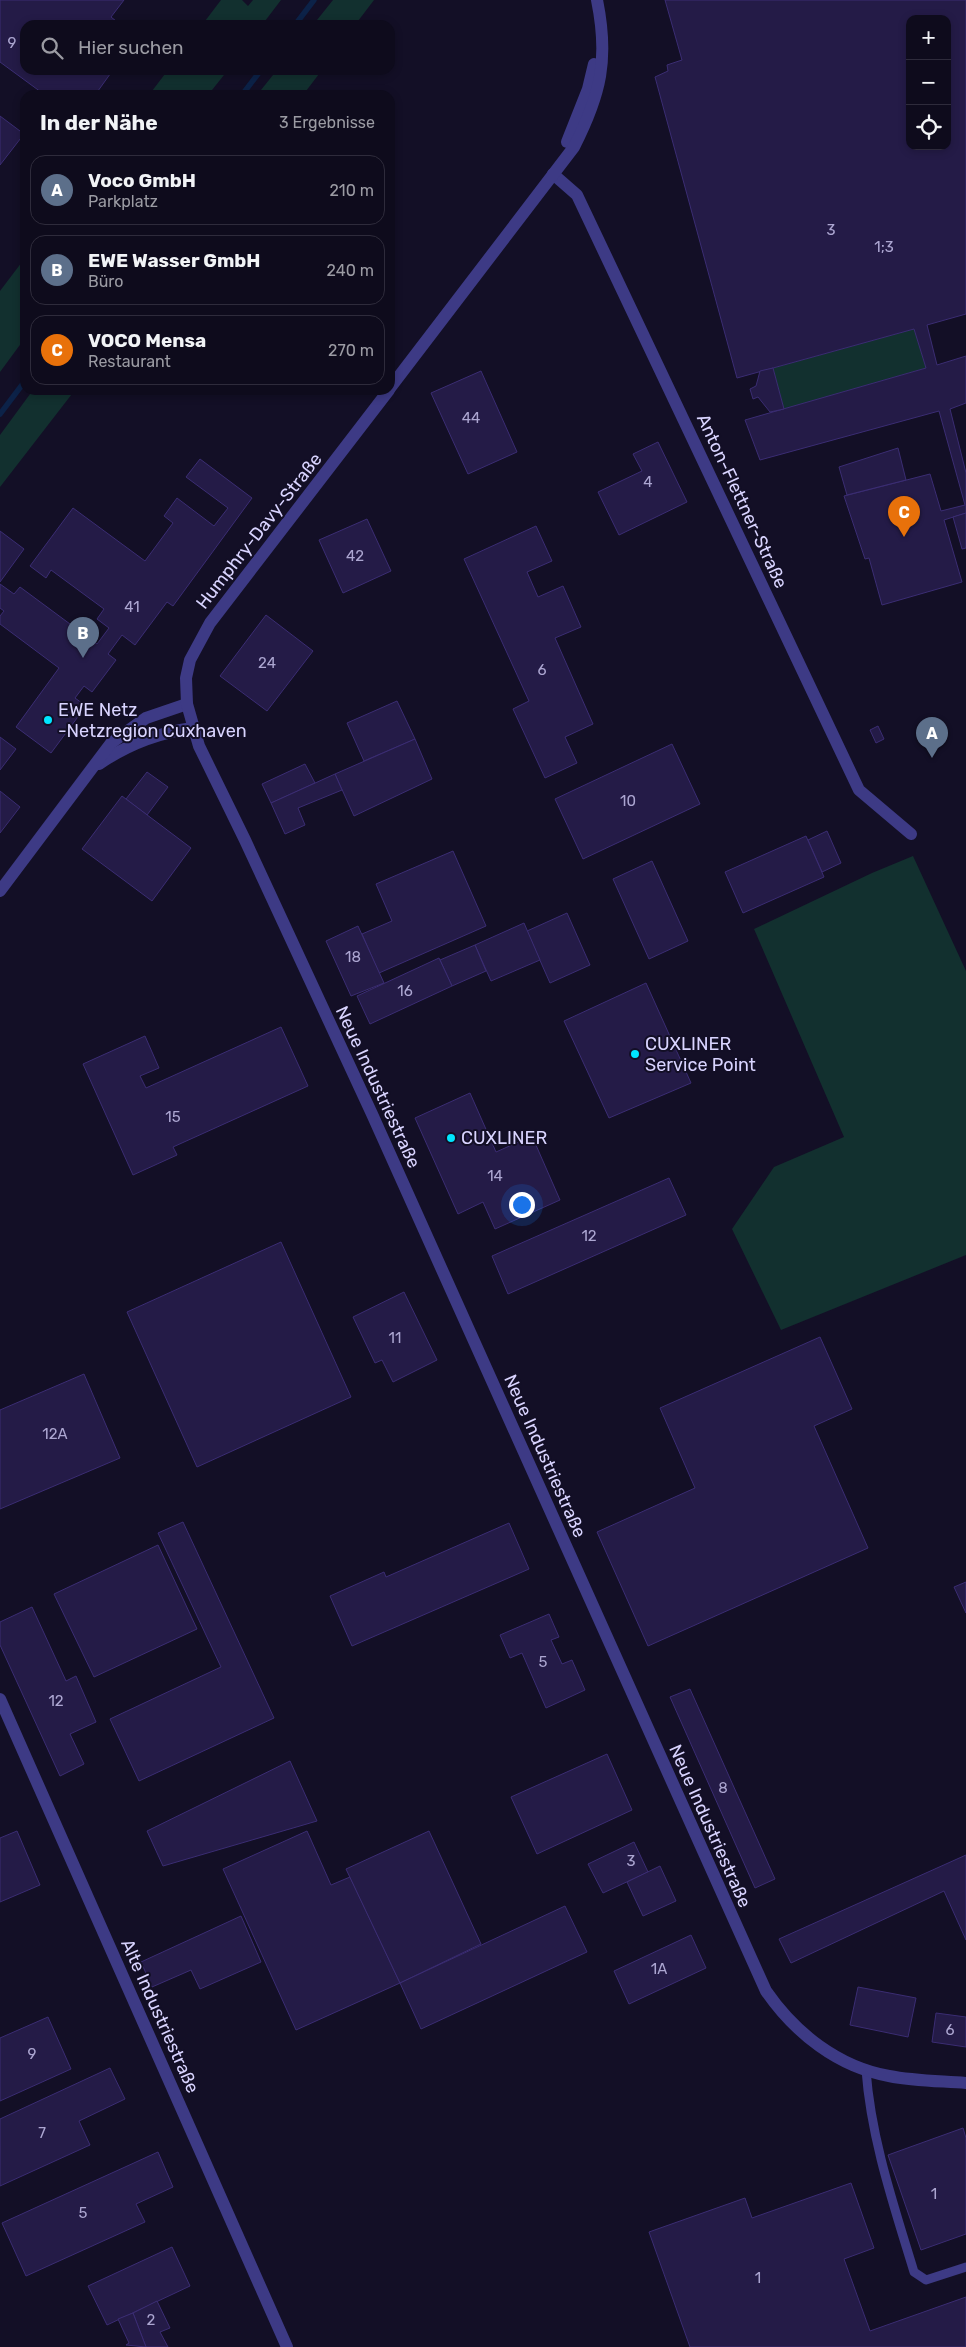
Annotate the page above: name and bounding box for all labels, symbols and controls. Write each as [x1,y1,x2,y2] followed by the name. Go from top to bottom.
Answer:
[906,15,951,150] map controls
[906,15,951,60] button: +
[20,20,395,75] search box
[8,34,17,52] house number: 9
[38,34,66,62] icon: search
[78,36,184,59] text: Hier suchen
[906,60,951,105] button: −
[906,105,951,150] button: locate
[40,110,158,135] text: In der Nähe
[279,113,375,132] text: 3 Ergebnisse
[88,169,196,192] text: Voco GmbH
[51,181,63,200] text: A
[329,181,374,200] text: 210 m
[88,192,158,211] text: Parkplatz
[826,221,836,239] house number: 3
[874,238,894,256] house number: 1;3
[88,249,260,272] text: EWE Wasser GmbH
[51,261,63,280] text: B
[327,261,374,280] text: 240 m
[88,272,123,291] text: Büro
[88,329,206,352] text: VOCO Mensa
[51,341,63,360] text: C
[328,341,374,360] text: 270 m
[88,352,171,371] text: Restaurant
[462,409,480,427] house number: 44
[692,410,792,592] street label: Anton-Flettner-Straße
[191,449,327,613] street label: Humphry-Davy-Straße
[643,473,653,491] house number: 4
[888,496,920,537] pin: C
[346,547,364,565] house number: 42
[124,598,140,616] house number: 41
[67,617,99,658] pin: B
[258,654,276,672] house number: 24
[537,661,547,679] house number: 6
[58,699,247,742] place label: EWE Netz -Netzregion Cuxhaven
[42,714,54,726] marker: EWE Netz -Netzregion Cuxhaven
[916,717,948,758] pin: A
[620,792,636,810] house number: 10
[345,948,361,966] house number: 18
[397,982,413,1000] house number: 16
[331,1002,425,1172] street label: Neue Industriestraße
[645,1033,756,1076] place label: CUXLINER Service Point
[629,1048,641,1060] marker: CUXLINER Service Point
[165,1108,181,1126] house number: 15
[461,1127,547,1149] place label: CUXLINER
[445,1132,457,1144] marker: CUXLINER
[487,1167,503,1185] house number: 14
[509,1192,535,1218] your location
[581,1227,597,1245] house number: 12
[389,1329,401,1347] house number: 11
[499,1371,591,1541] street label: Neue Industriestraße
[42,1425,68,1443] house number: 12A
[539,1653,548,1671] house number: 5
[48,1692,64,1710] house number: 12
[664,1741,756,1911] street label: Neue Industriestraße
[718,1779,728,1797] house number: 8
[626,1852,636,1870] house number: 3
[116,1936,204,2096] street label: Alte Industriestraße
[651,1960,667,1978] house number: 1A
[945,2021,955,2039] house number: 6
[28,2045,37,2063] house number: 9
[38,2124,46,2142] house number: 7
[931,2185,937,2203] house number: 1
[79,2204,88,2222] house number: 5
[755,2269,761,2287] house number: 1
[147,2311,156,2329] house number: 2

